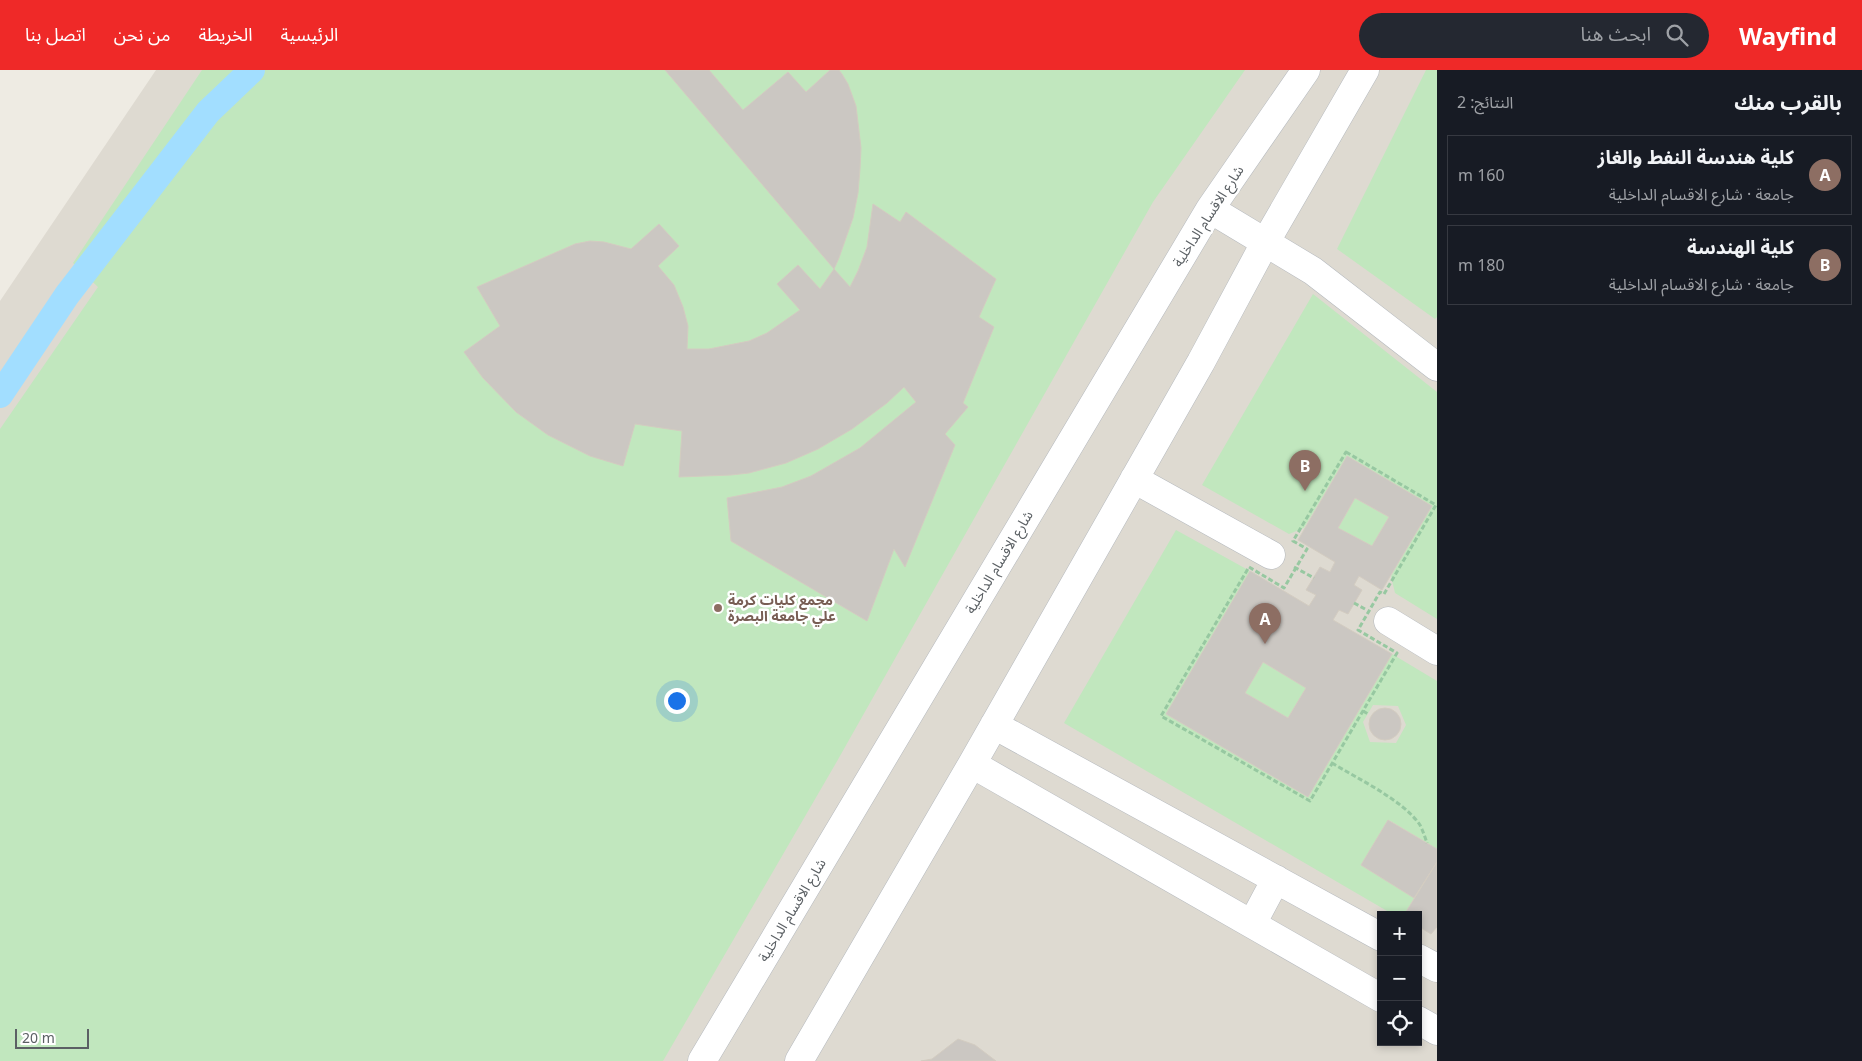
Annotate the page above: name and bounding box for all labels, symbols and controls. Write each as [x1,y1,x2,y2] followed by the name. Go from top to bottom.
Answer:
[1359,13,1709,58] search box
[1739,19,1837,52] text: Wayfind
[1581,21,1651,47] text: ابحث هنا
[1663,21,1691,49] icon: search
[25,22,86,46] text: اتصل بنا
[114,22,171,46] text: من نحن
[199,22,252,46] text: الخريطة
[280,22,338,46] text: الرئيسية
[1734,88,1842,116] text: بالقرب منك
[1457,91,1513,113] text: النتائج: 2
[1598,144,1794,170] text: كلية هندسة النفط والغاز
[1168,161,1249,271] street label: شارع الاقسام الداخلية
[1458,164,1505,186] text: 160 m
[1819,164,1831,186] text: A
[1609,183,1794,205] text: جامعة · شارع الاقسام الداخلية
[1687,234,1794,260] text: كلية الهندسة
[1458,254,1505,276] text: 180 m
[1820,254,1830,276] text: B
[1609,273,1794,295] text: جامعة · شارع الاقسام الداخلية
[1289,450,1321,491] pin: B
[960,507,1039,618] street label: شارع الاقسام الداخلية
[728,590,836,627] place label: مجمع كليات كرمة علي جامعة البصرة
[712,602,724,614] marker: مجمع كليات كرمة علي جامعة البصرة
[1249,603,1281,644] pin: A
[664,688,690,714] your location
[753,855,832,966] street label: شارع الاقسام الداخلية
[1377,911,1422,1046] map controls
[1377,911,1422,956] button: +
[1377,956,1422,1001] button: −
[1377,1001,1422,1046] button: locate
[15,1026,89,1049] scale bar
[22,1028,55,1047] text: 20 m

